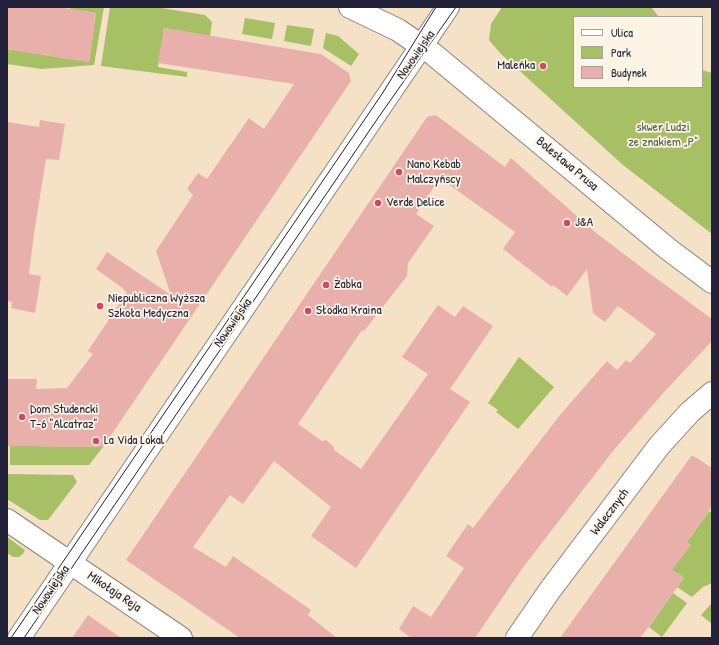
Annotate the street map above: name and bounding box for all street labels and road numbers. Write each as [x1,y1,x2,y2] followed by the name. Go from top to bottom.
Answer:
[394,28,438,82] street label: Nowowiejska
[533,134,601,194] street label: Bolesława Prusa
[211,296,255,350] street label: Nowowiejska
[587,486,633,538] street label: Walecznych
[29,562,73,618] street label: Nowowiejska
[84,568,144,616] street label: Mikołaja Reja

